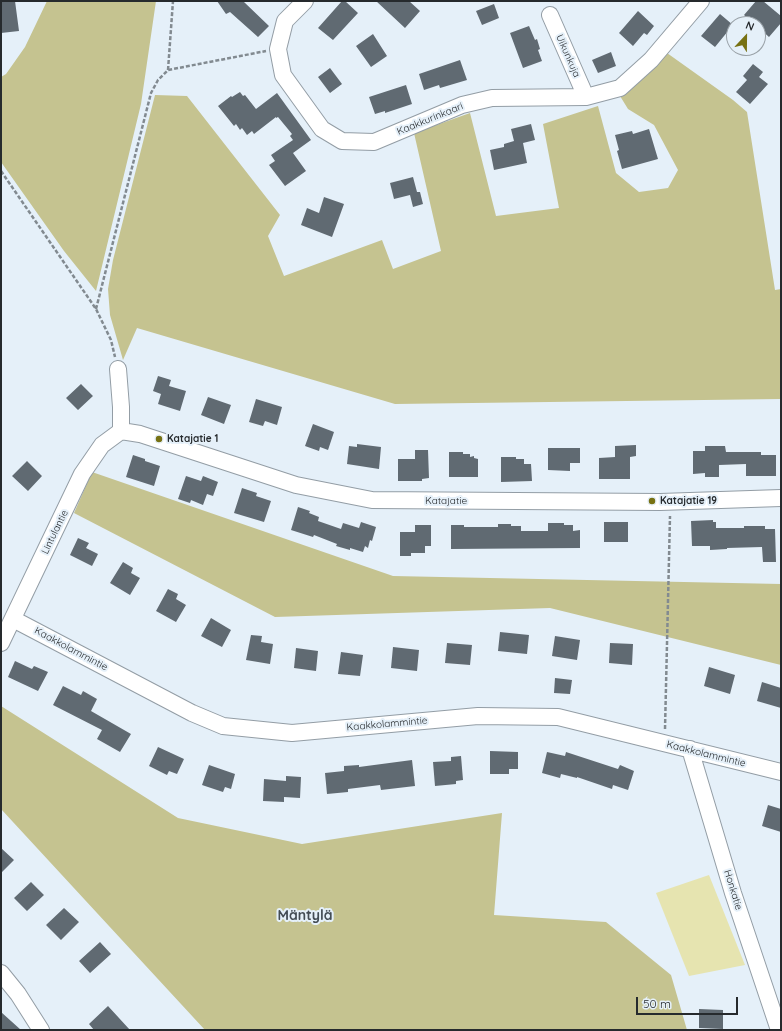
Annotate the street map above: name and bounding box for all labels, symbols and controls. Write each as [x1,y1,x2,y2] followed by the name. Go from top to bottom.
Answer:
[726,16,766,56] north arrow
[744,18,756,34] text: N
[553,33,583,79] street label: Uikunkuja
[395,100,465,138] street label: Kaakkurinkaari
[167,433,218,445] place label: Katajatie 1
[154,434,164,444] marker: Katajatie 1
[425,495,467,507] street label: Katajatie
[660,495,717,507] place label: Katajatie 19
[647,496,657,506] marker: Katajatie 19
[39,508,71,556] street label: Lintulantie
[32,625,110,673] street label: Kaakkolammintie
[346,714,428,734] street label: Kaakkolammintie
[665,738,747,770] street label: Kaakkolammintie
[721,868,745,912] street label: Honkatie
[277,908,333,924] district label: Mäntylä
[638,989,740,1015] scale bar
[643,996,671,1011] text: 50 m

